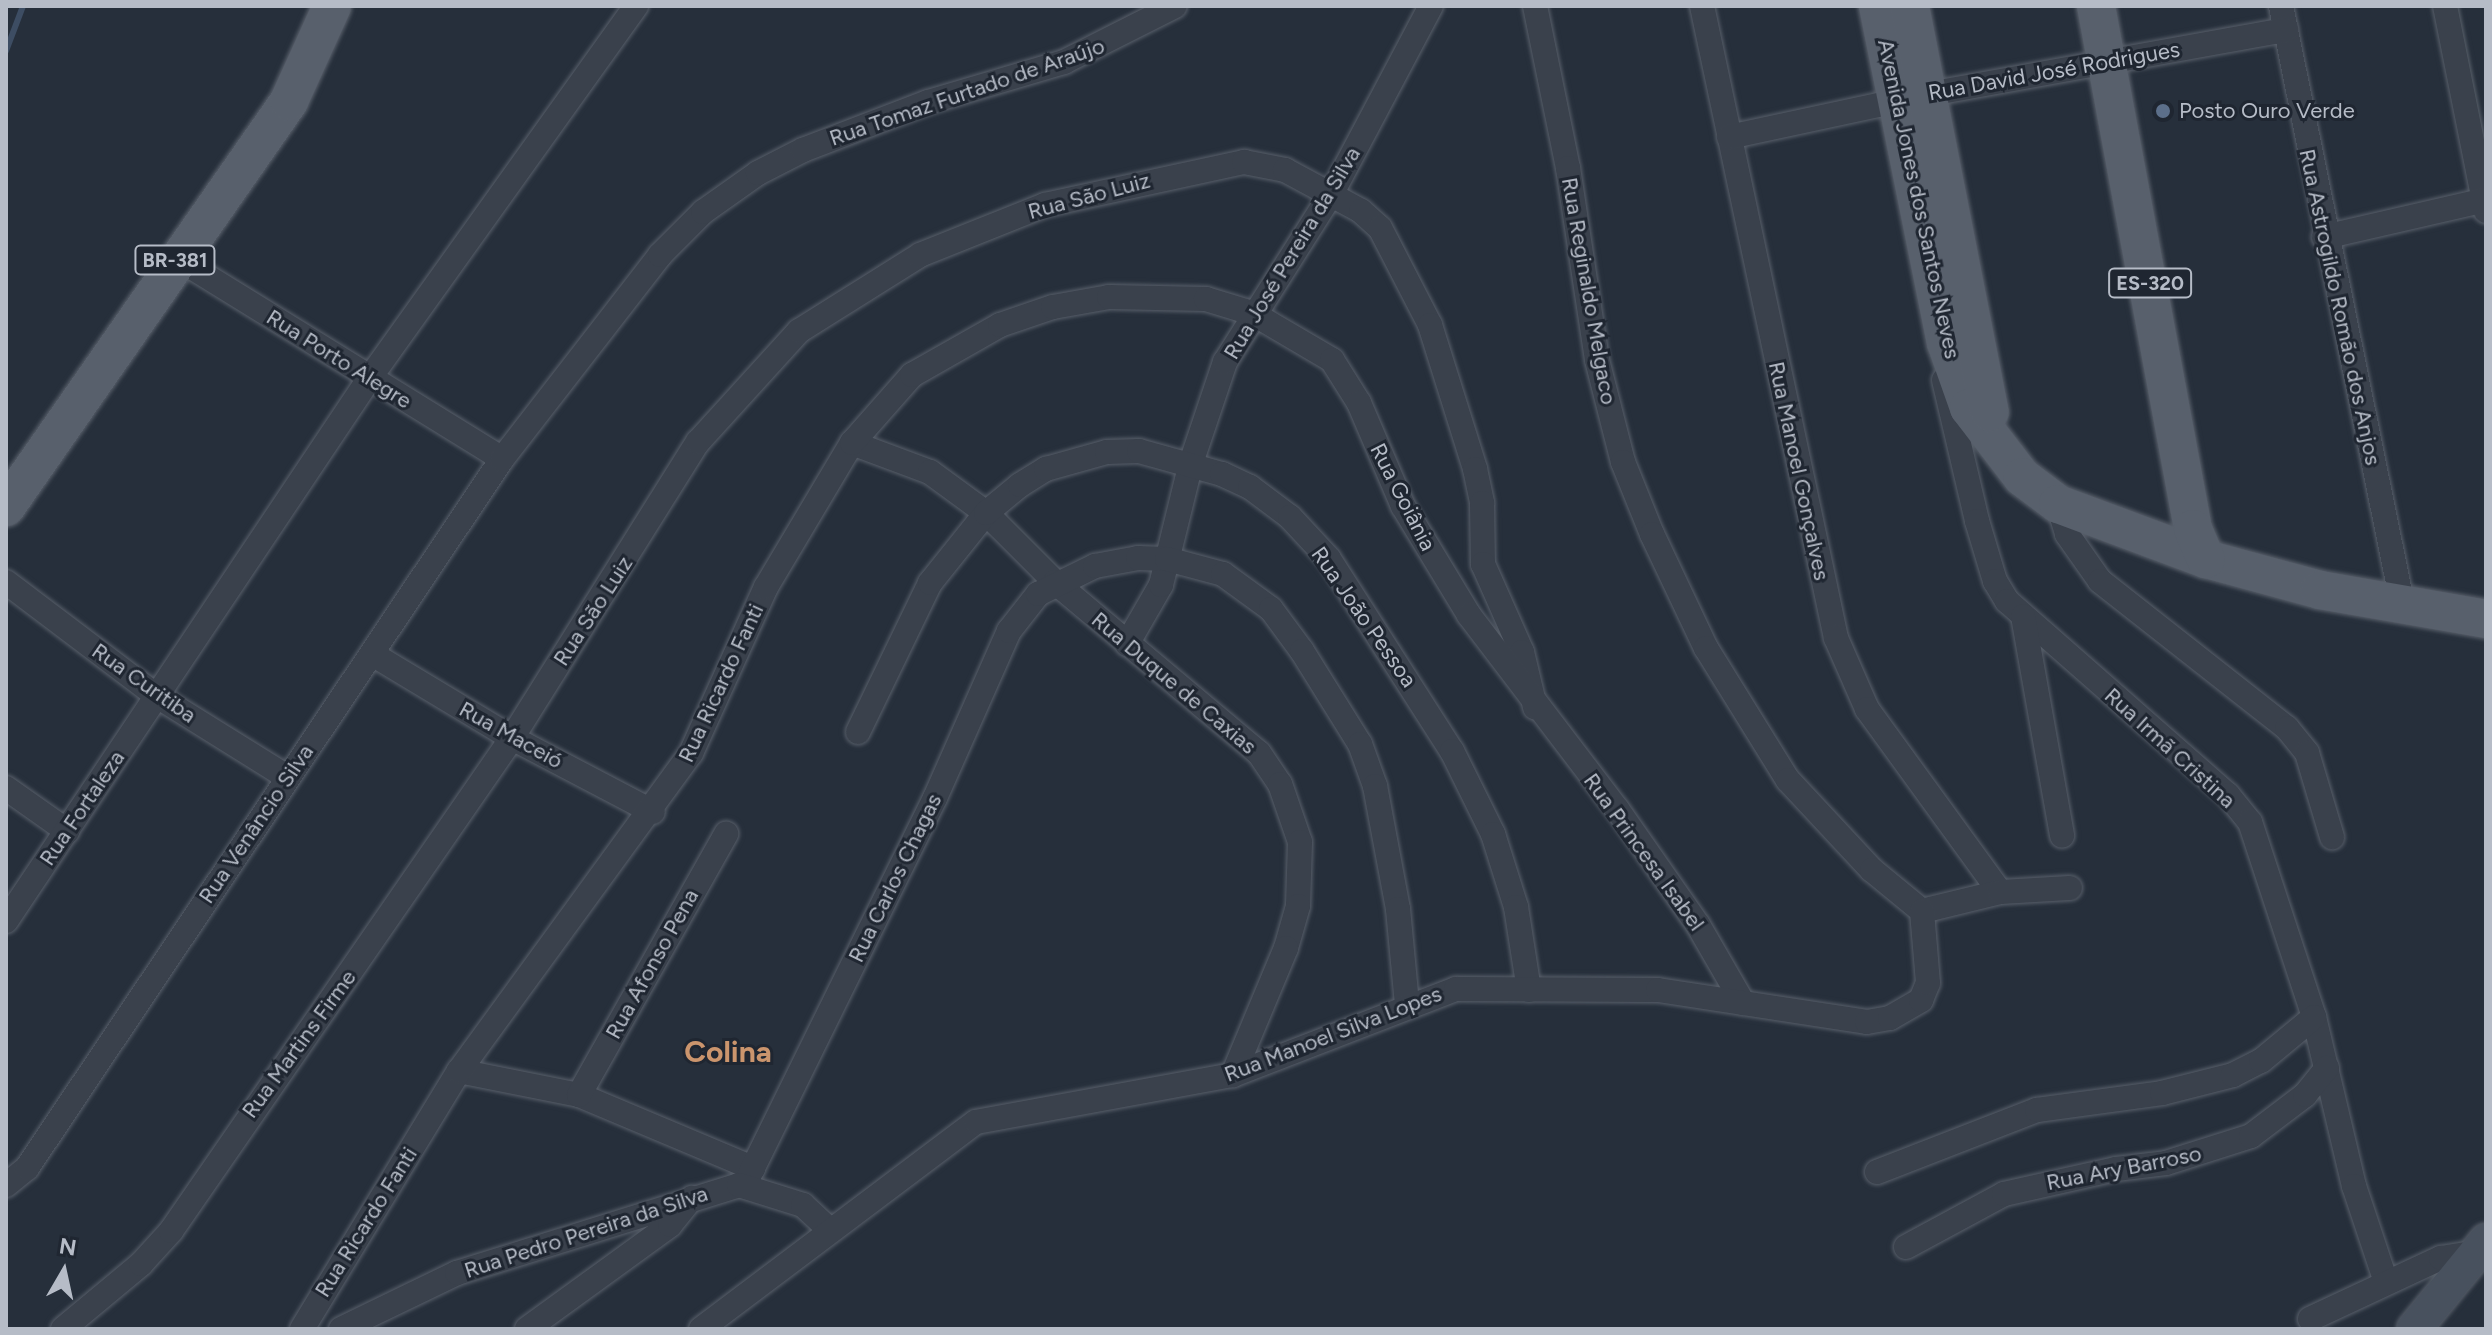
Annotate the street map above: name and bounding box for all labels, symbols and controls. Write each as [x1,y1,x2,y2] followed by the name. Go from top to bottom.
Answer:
[826,32,1108,152] street label: Rua Tomaz Furtado de Araújo
[1926,36,2182,106] street label: Rua David José Rodrigues
[1872,37,1966,361] street label: Avenida Jones dos Santos Neves
[2179,98,2355,124] place label: Posto Ouro Verde
[2154,102,2172,120] marker: Posto Ouro Verde
[1218,142,1366,364] street label: Rua José Pereira da Silva
[2294,147,2386,467] street label: Rua Astrogildo Romão dos Anjos
[1025,167,1153,225] street label: Rua São Luiz
[1556,175,1622,407] street label: Rua Reginaldo Melgaco
[133,244,217,276] road number: BR-381
[2108,267,2192,299] road number: ES-320
[262,304,416,414] street label: Rua Porto Alegre
[1763,359,1835,583] street label: Rua Manoel Gonçalves
[1365,439,1441,555] street label: Rua Goiânia
[1306,542,1422,692] street label: Rua João Pessoa
[548,551,638,671] street label: Rua São Luiz
[673,599,769,767] street label: Rua Ricardo Fanti
[1086,606,1262,760] street label: Rua Duque de Caxias
[87,638,201,728] street label: Rua Curitiba
[2099,682,2241,814] street label: Rua Irmã Cristina
[455,696,567,774] street label: Rua Maceió
[193,740,319,908] street label: Rua Venâncio Silva
[34,745,130,871] street label: Rua Fortaleza
[1578,768,1710,936] street label: Rua Princesa Isabel
[843,789,947,967] street label: Rua Carlos Chagas
[600,885,704,1043] street label: Rua Afonso Pena
[236,965,362,1123] street label: Rua Martins Firme
[1221,980,1445,1088] street label: Rua Manoel Silva Lopes
[684,1034,772,1070] district label: Colina
[2044,1140,2204,1196] street label: Rua Ary Barroso
[309,1142,423,1302] street label: Rua Ricardo Fanti
[461,1180,711,1284] street label: Rua Pedro Pereira da Silva
[24,1231,104,1311] north arrow
[57,1232,78,1261] text: N

